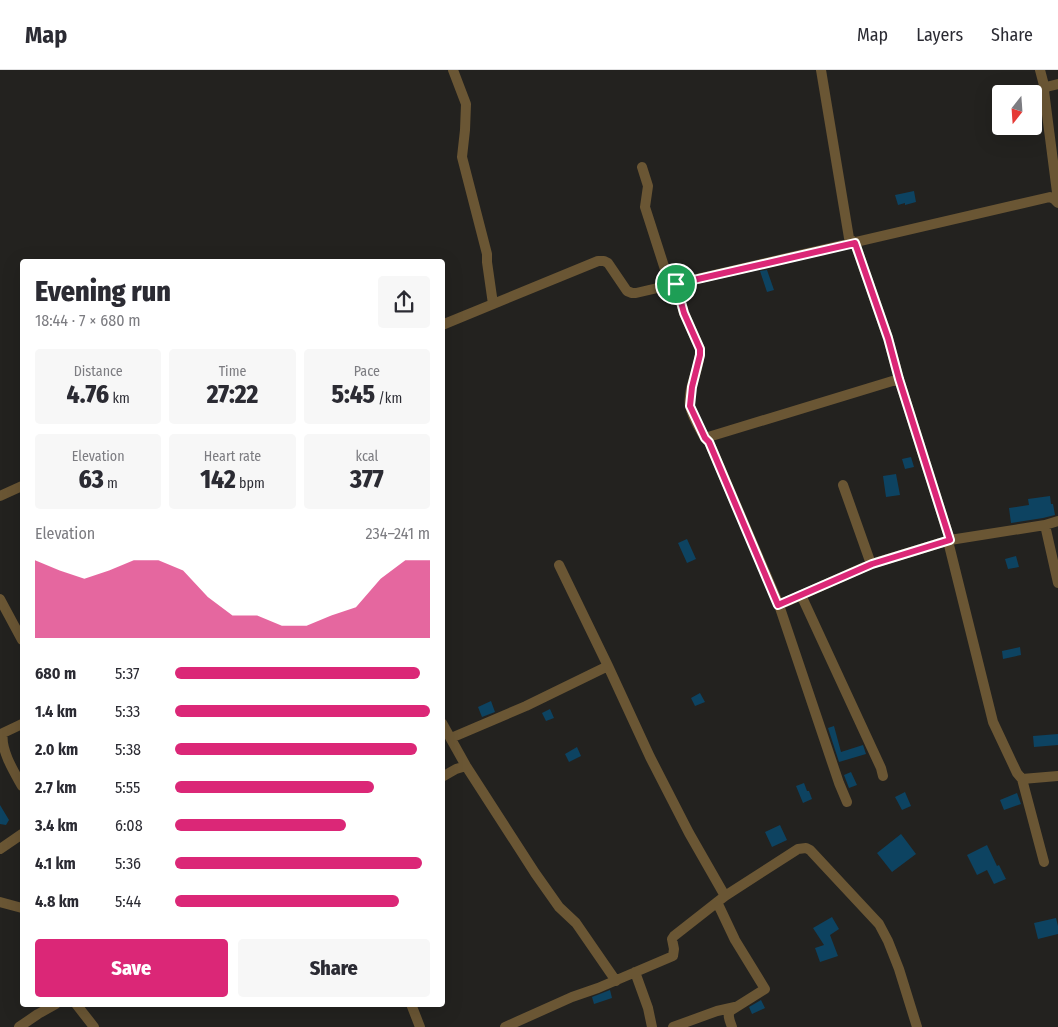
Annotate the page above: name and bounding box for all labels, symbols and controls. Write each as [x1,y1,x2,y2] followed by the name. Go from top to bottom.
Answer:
[25,21,67,49] text: Map
[857,24,888,46] text: Map
[916,24,963,46] text: Layers
[991,24,1033,46] text: Share
[992,85,1042,135] north arrow
[992,85,1042,135] map controls
[655,263,697,305] pin
[662,270,690,298] icon: arrive
[35,275,171,308] text: Evening run
[378,276,430,328] button: share
[35,311,141,330] text: 18:44 · 7 × 680 m
[74,363,123,380] text: Distance
[219,363,246,380] text: Time
[354,363,380,380] text: Pace
[67,380,109,410] text: 4.76
[207,380,258,410] text: 27:22
[331,380,375,410] text: 5:45
[109,390,130,407] text: km
[375,390,402,407] text: /km
[72,448,125,465] text: Elevation
[204,448,261,465] text: Heart rate
[355,448,378,465] text: kcal
[79,465,104,495] text: 63
[200,465,236,495] text: 142
[350,465,384,495] text: 377
[104,475,118,492] text: m
[236,475,265,492] text: bpm
[35,524,95,543] text: Elevation
[366,524,430,543] text: 234–241 m
[35,664,76,683] text: 680 m
[115,664,140,683] text: 5:37
[35,702,77,721] text: 1.4 km
[115,702,140,721] text: 5:33
[35,740,78,759] text: 2.0 km
[115,740,141,759] text: 5:38
[35,778,77,797] text: 2.7 km
[115,778,140,797] text: 5:55
[35,816,78,835] text: 3.4 km
[115,816,143,835] text: 6:08
[35,854,76,873] text: 4.1 km
[115,854,141,873] text: 5:36
[35,892,79,911] text: 4.8 km
[115,892,141,911] text: 5:44
[35,939,228,997] button: Save
[238,939,430,997] button: Share

